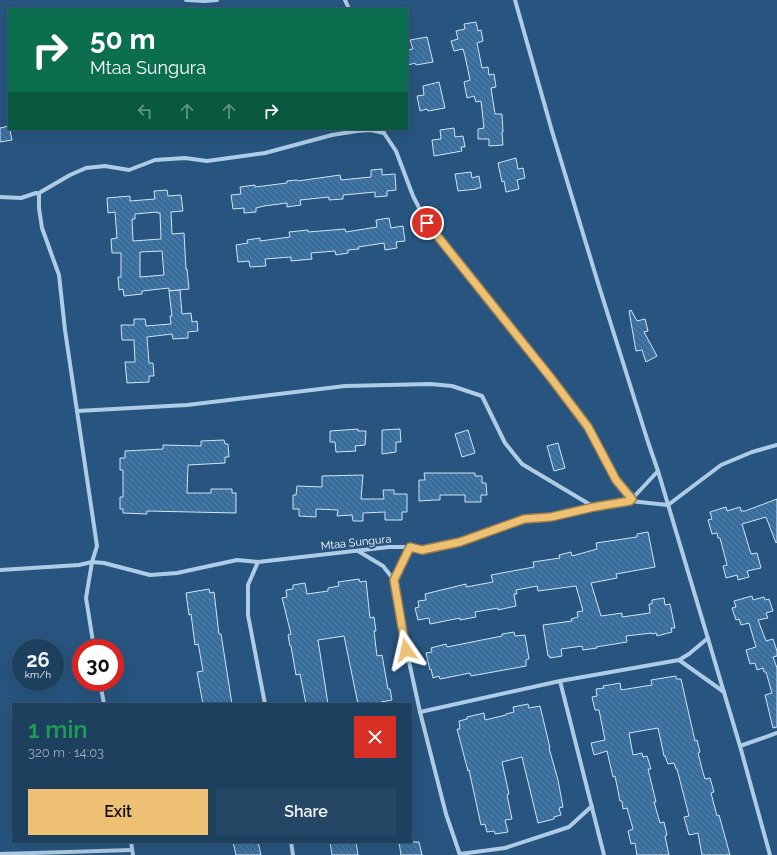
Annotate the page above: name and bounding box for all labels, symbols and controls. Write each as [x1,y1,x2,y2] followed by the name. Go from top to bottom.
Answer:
[90,23,156,56] text: 50 m
[24,24,76,76] icon: right
[90,57,206,78] text: Mtaa Sungura
[134,100,156,122] icon: left
[176,100,198,122] icon: ahead
[218,100,240,122] icon: ahead
[260,100,282,122] icon: right
[410,206,444,240] pin
[416,212,438,234] icon: arrive
[320,532,392,553] street label: Mtaa Sungura
[385,629,427,671] position arrow
[72,639,124,691] speed limit sign: 30
[26,648,50,672] text: 26
[25,669,51,680] text: km/h
[28,715,88,744] text: 1 min
[354,716,396,758] button: close
[28,745,104,760] text: 320 m · 14:03
[28,789,208,835] button: Exit
[216,789,396,835] button: Share

